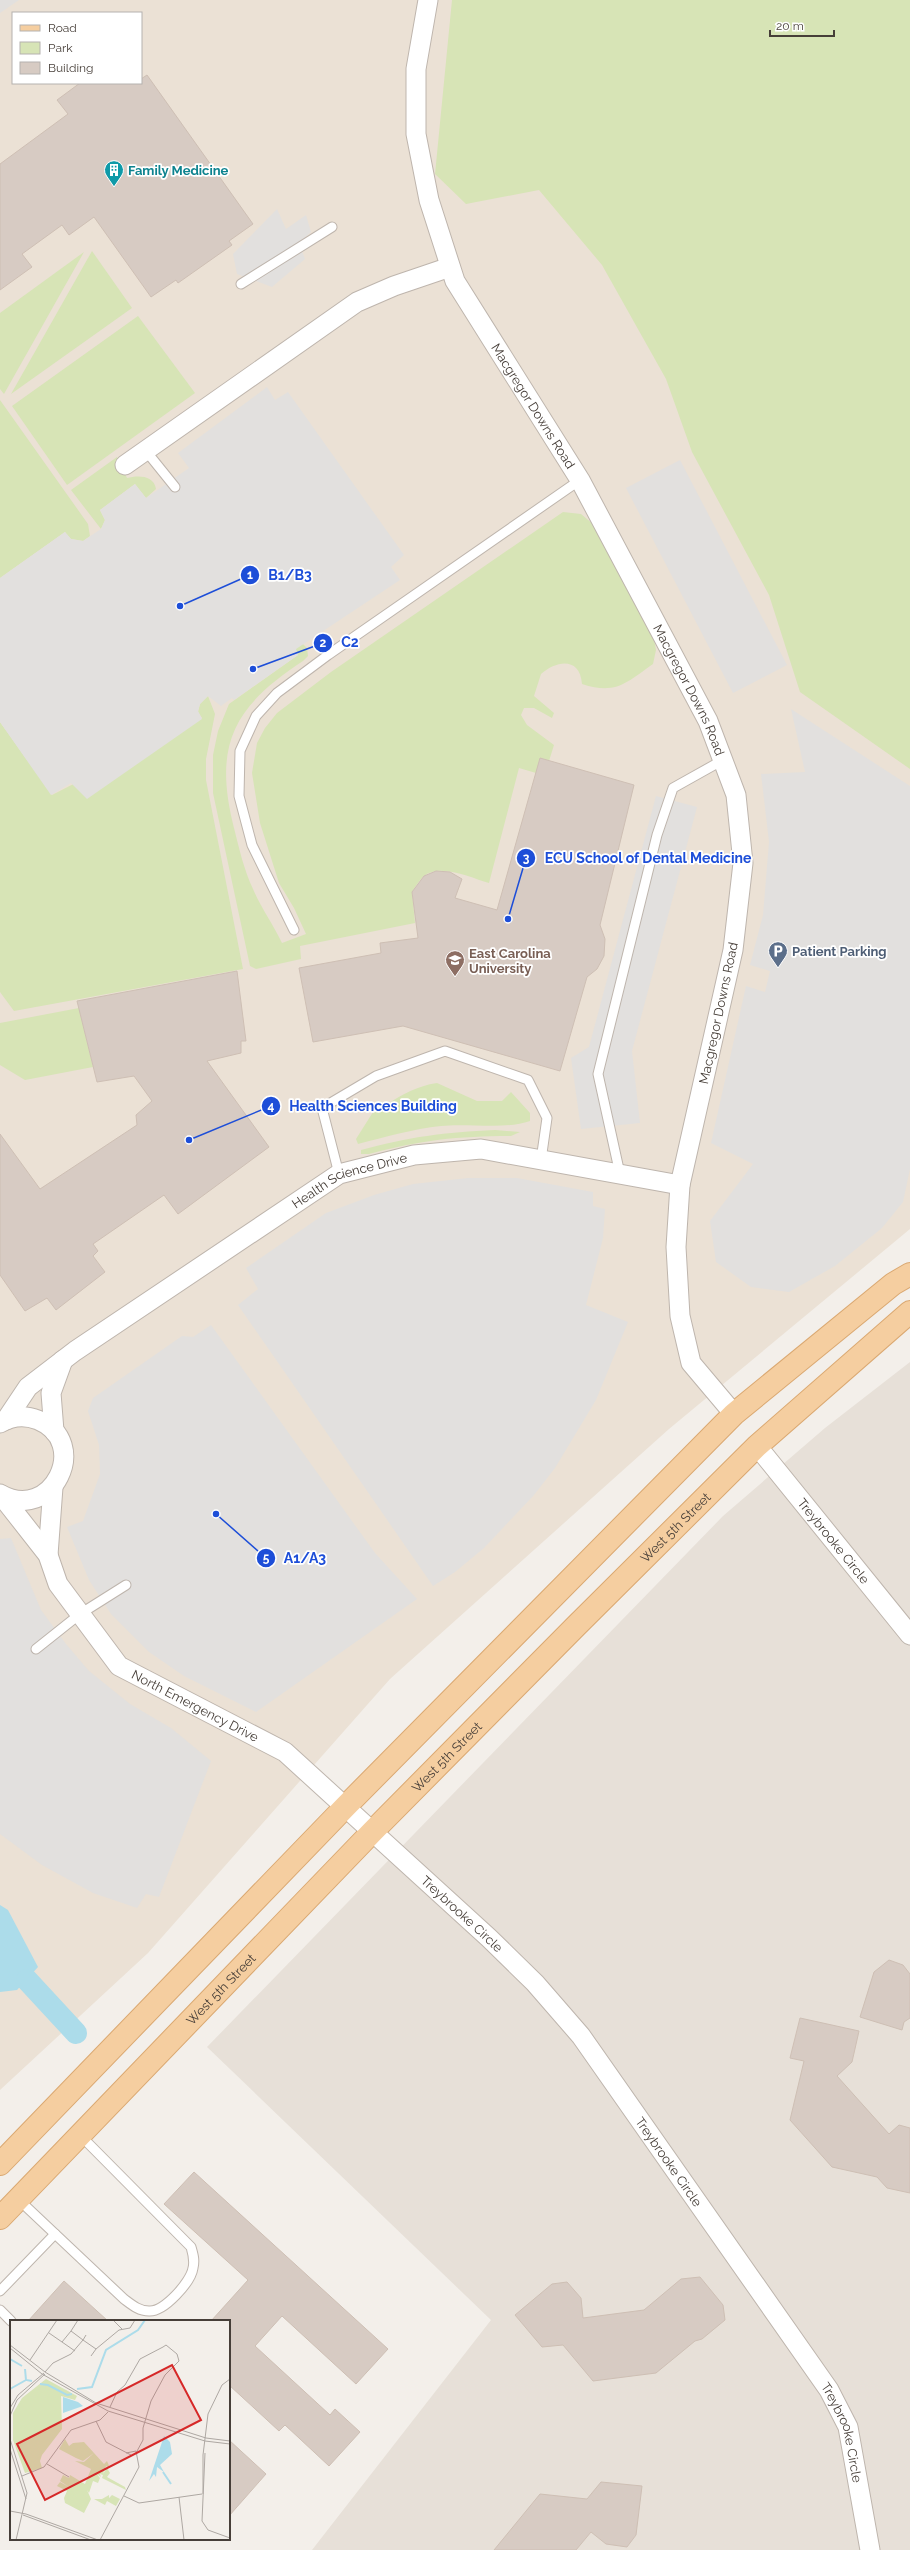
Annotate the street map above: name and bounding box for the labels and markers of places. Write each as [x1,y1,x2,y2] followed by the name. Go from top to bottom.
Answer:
[103,159,125,187] building icon: Family Medicine
[128,163,229,178] place label: Family Medicine
[240,562,319,588] callout: B1/B3
[313,630,366,656] callout: C2
[516,845,760,871] callout: ECU School of Dental Medicine
[767,940,789,968] parking icon: Patient Parking
[792,944,887,959] place label: Patient Parking
[469,946,551,976] place label: East Carolina University
[444,949,466,977] school or university icon: East Carolina University
[261,1093,465,1119] callout: Health Sciences Building
[256,1545,334,1571] callout: A1/A3

